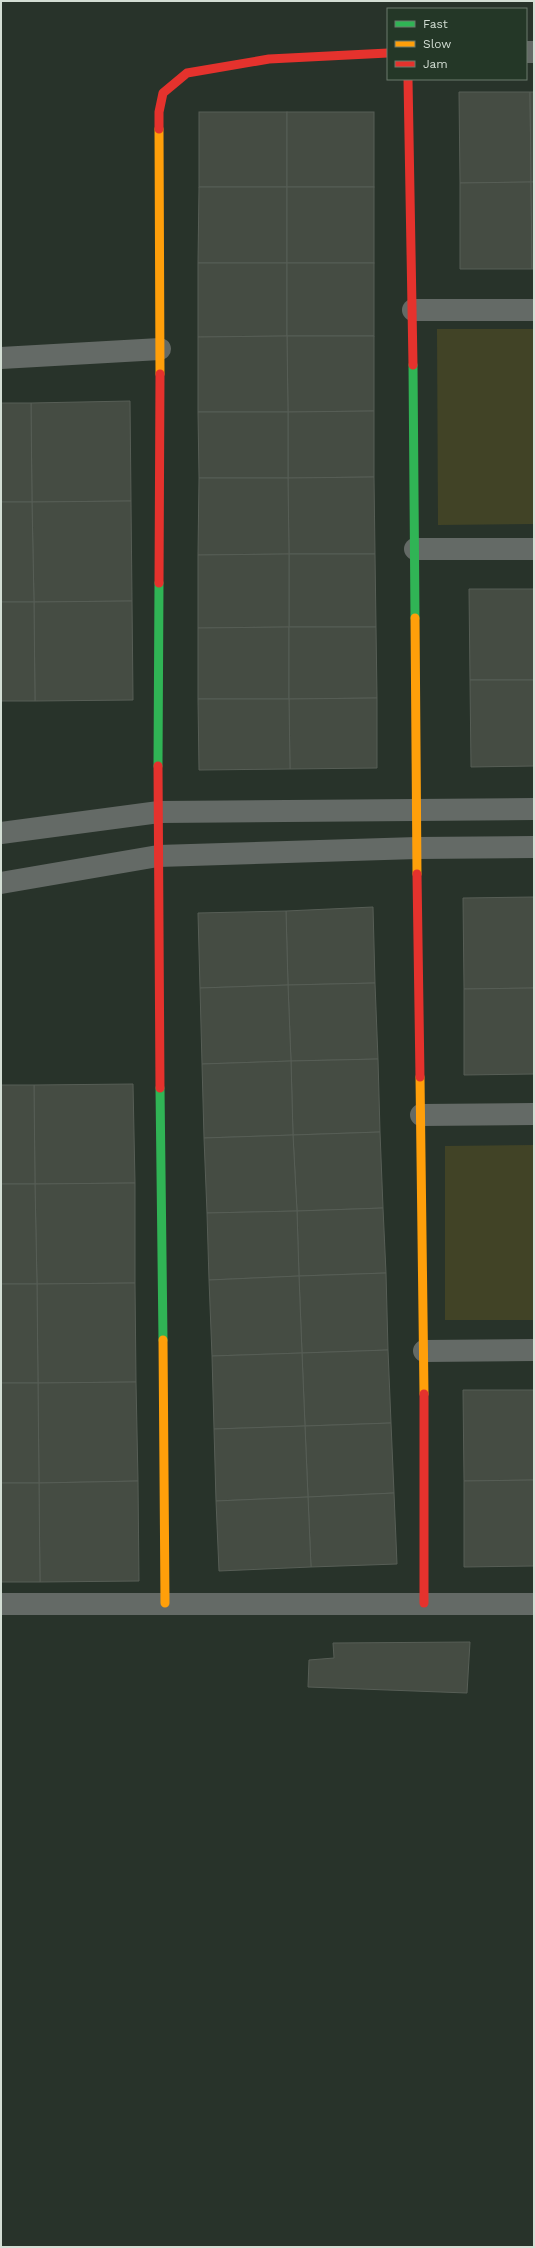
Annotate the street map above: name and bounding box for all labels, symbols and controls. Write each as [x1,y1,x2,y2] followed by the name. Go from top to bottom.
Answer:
[387,8,527,80] legend
[423,17,448,31] text: Fast
[423,37,451,51] text: Slow
[423,57,448,71] text: Jam

